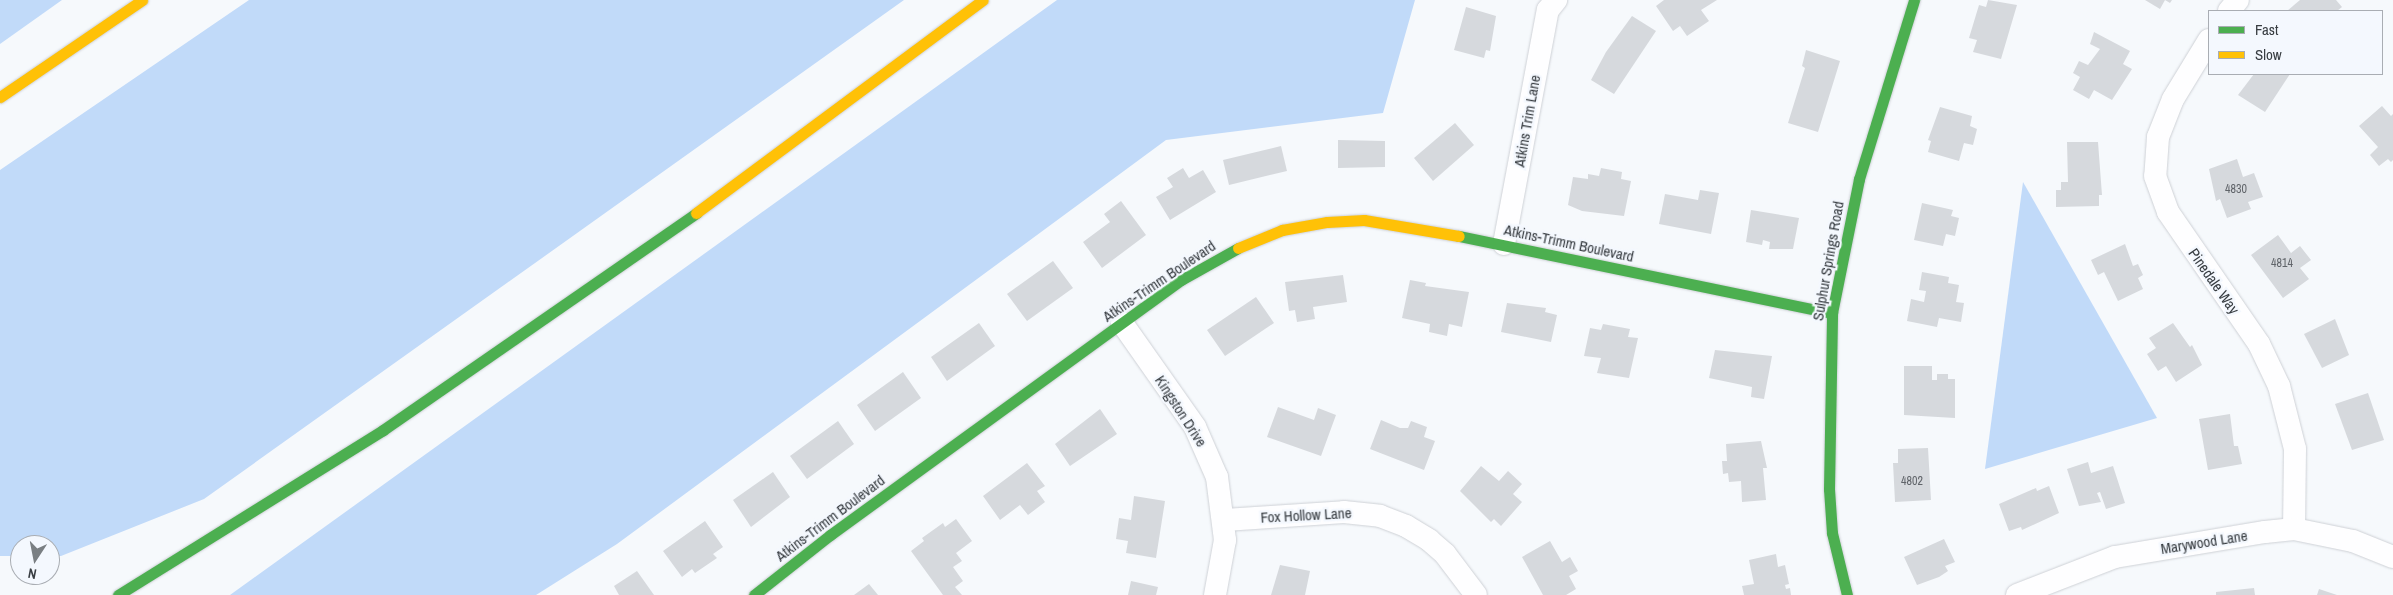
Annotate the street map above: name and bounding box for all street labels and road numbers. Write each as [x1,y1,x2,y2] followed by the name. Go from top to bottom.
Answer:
[1510,74,1544,168] street label: Atkins Trim Lane
[1809,200,1847,322] street label: Sulphur Springs Road
[1502,220,1636,266] street label: Atkins-Trimm Boulevard
[1099,237,1219,325] street label: Atkins-Trimm Boulevard
[2185,245,2243,317] street label: Pinedale Way
[1151,372,1211,450] street label: Kingston Drive
[772,471,888,565] street label: Atkins-Trimm Boulevard
[1260,504,1352,526] street label: Fox Hollow Lane
[2159,526,2249,558] street label: Marywood Lane

